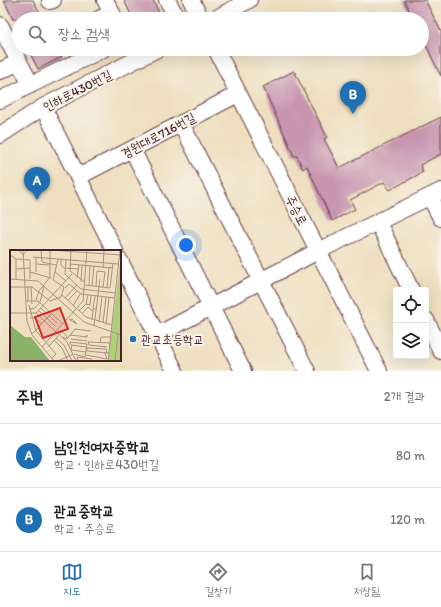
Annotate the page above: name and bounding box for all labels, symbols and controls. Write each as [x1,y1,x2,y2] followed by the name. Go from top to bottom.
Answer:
[12,12,429,56] search box
[26,23,48,45] icon: search
[58,25,110,43] text: 장소 검색
[40,67,114,114] street label: 인하로430번길
[340,81,366,114] pin: B
[118,110,198,161] street label: 경원대로716번길
[24,167,50,200] pin: A
[283,193,310,228] street label: 주승로
[176,235,196,255] your location
[10,250,121,361] inset map
[393,287,429,359] map controls
[393,287,429,323] button: locate
[393,323,429,359] button: layers
[141,332,204,347] place label: 관교초등학교
[128,334,138,344] marker: 관교초등학교
[16,387,43,407] text: 주변
[384,389,425,404] text: 2개 결과
[54,438,151,456] text: 남인천여자중학교
[25,448,33,463] text: A
[396,448,425,463] text: 80 m
[54,457,159,472] text: 학교 · 인하로430번길
[54,502,114,520] text: 관교중학교
[25,512,33,527] text: B
[390,512,425,527] text: 120 m
[54,521,115,536] text: 학교 · 주승로
[61,561,83,599] tab: 지도
[205,561,231,599] tab: 길찾기
[353,561,380,599] tab: 저장됨

